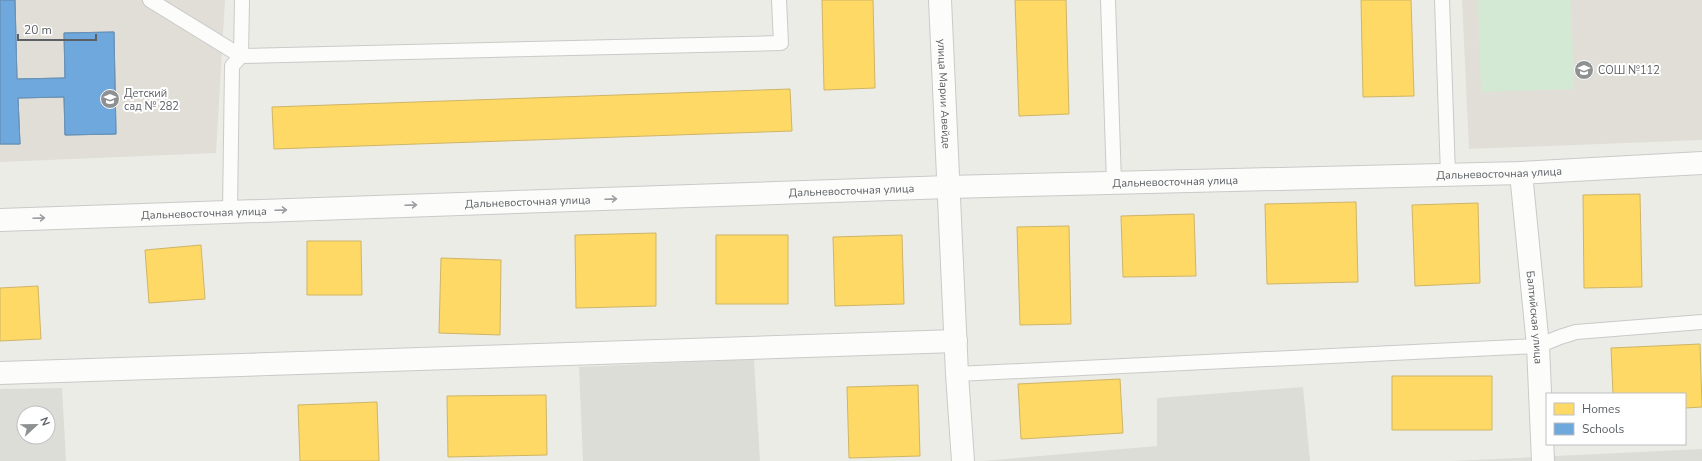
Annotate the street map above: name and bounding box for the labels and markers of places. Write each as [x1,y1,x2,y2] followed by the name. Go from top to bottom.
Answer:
[1573,59,1595,81] school or university icon: СОШ №112
[1598,63,1660,78] place label: СОШ №112
[124,86,179,114] place label: Детский сад № 282
[99,88,121,110] school or university icon: Детский сад № 282

